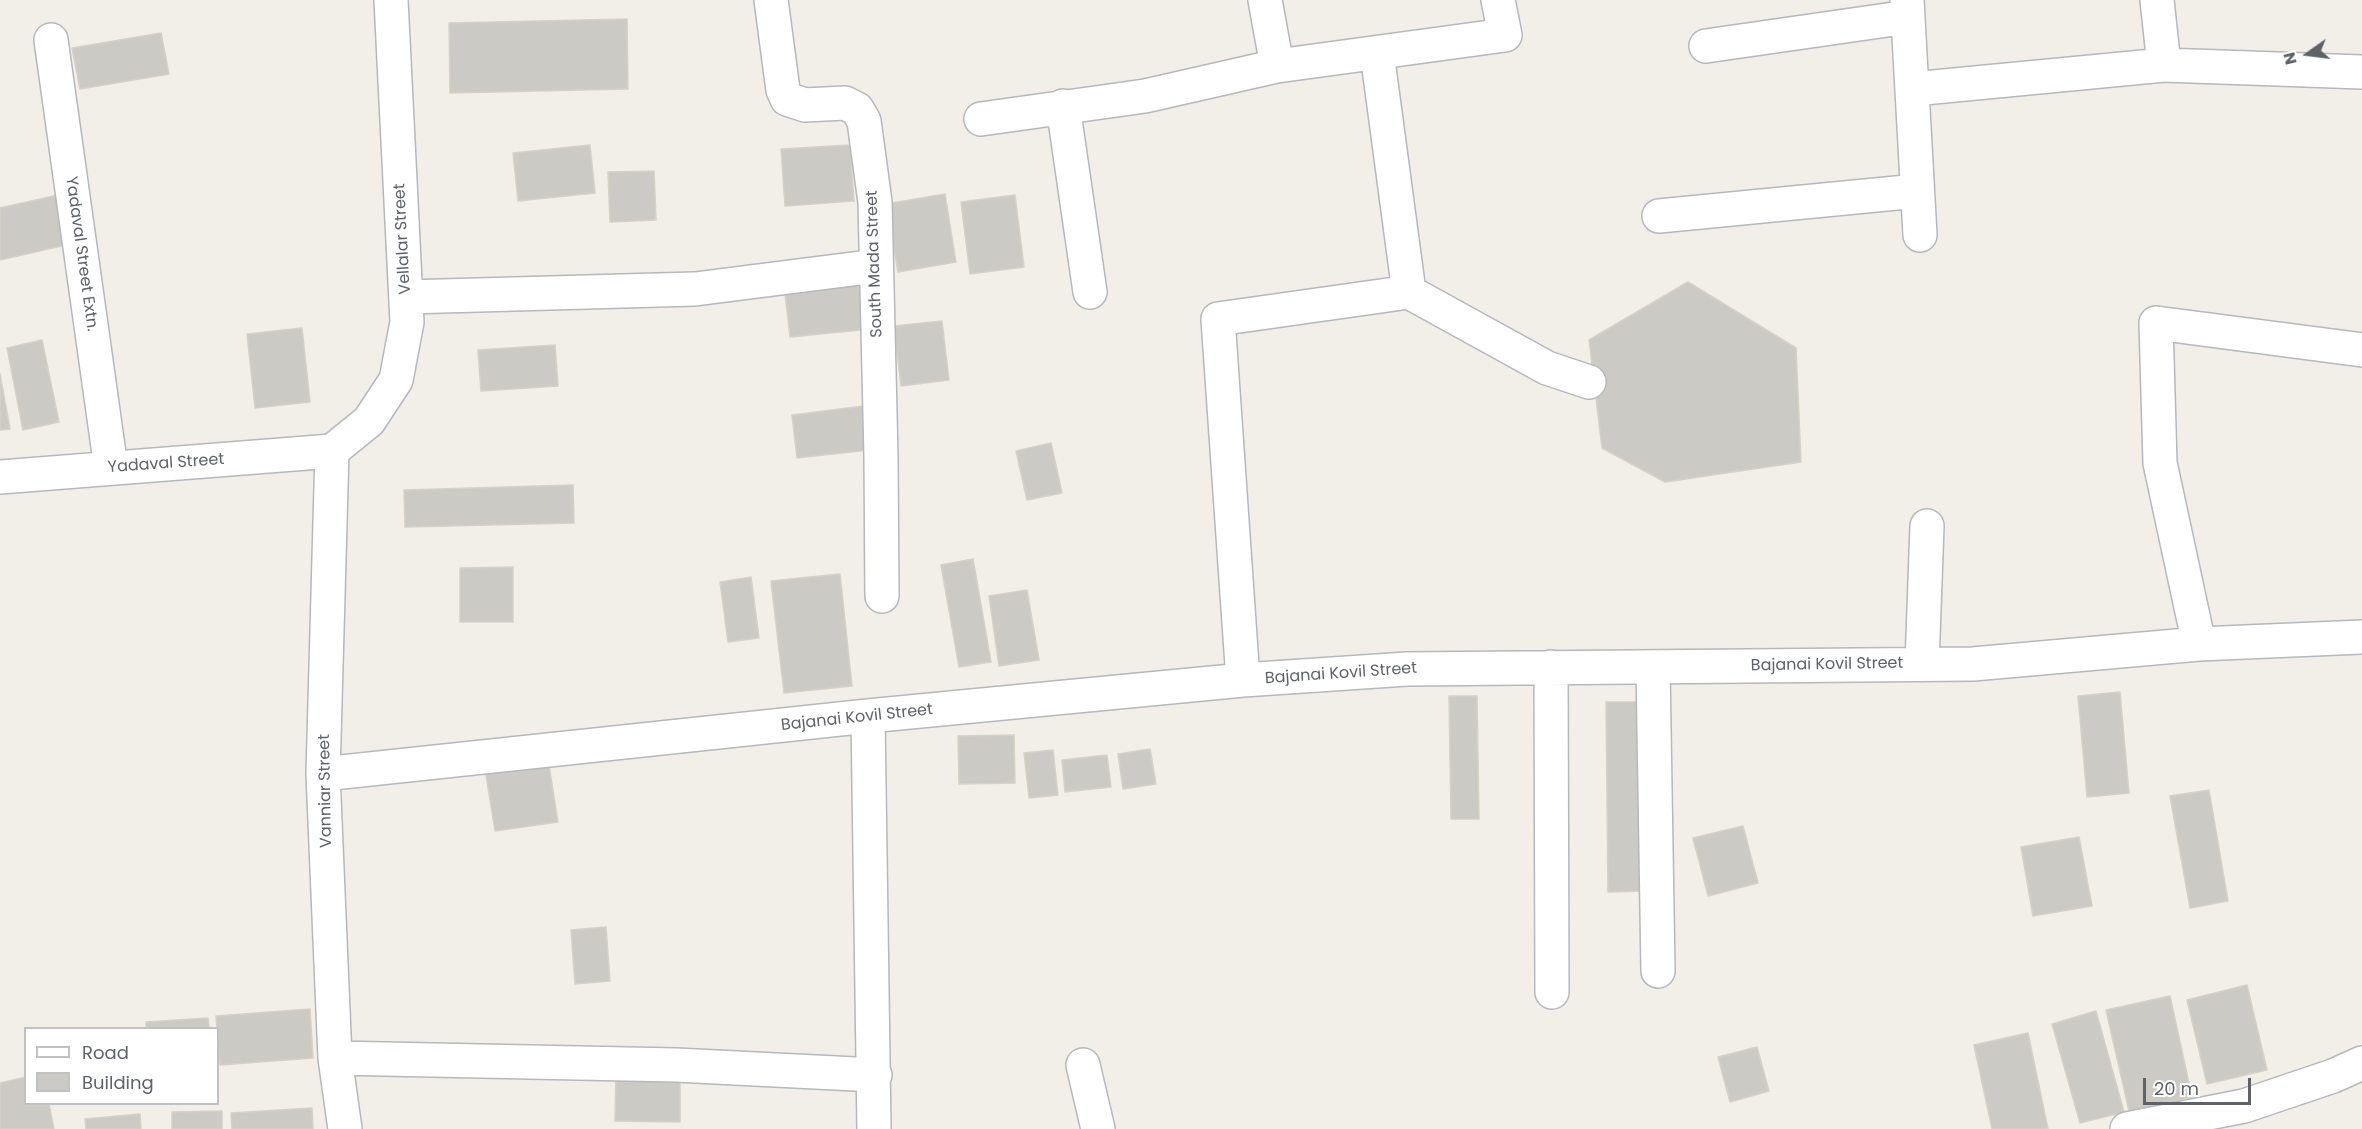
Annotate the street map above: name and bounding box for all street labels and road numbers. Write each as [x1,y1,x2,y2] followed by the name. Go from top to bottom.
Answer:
[61,175,101,333] street label: Yadaval Street Extn.
[391,183,415,295] street label: Vellalar Street
[863,190,887,338] street label: South Mada Street
[107,450,225,478] street label: Yadaval Street
[1751,654,1903,676] street label: Bajanai Kovil Street
[1264,659,1418,689] street label: Bajanai Kovil Street
[780,700,934,736] street label: Bajanai Kovil Street
[315,734,337,848] street label: Vanniar Street

